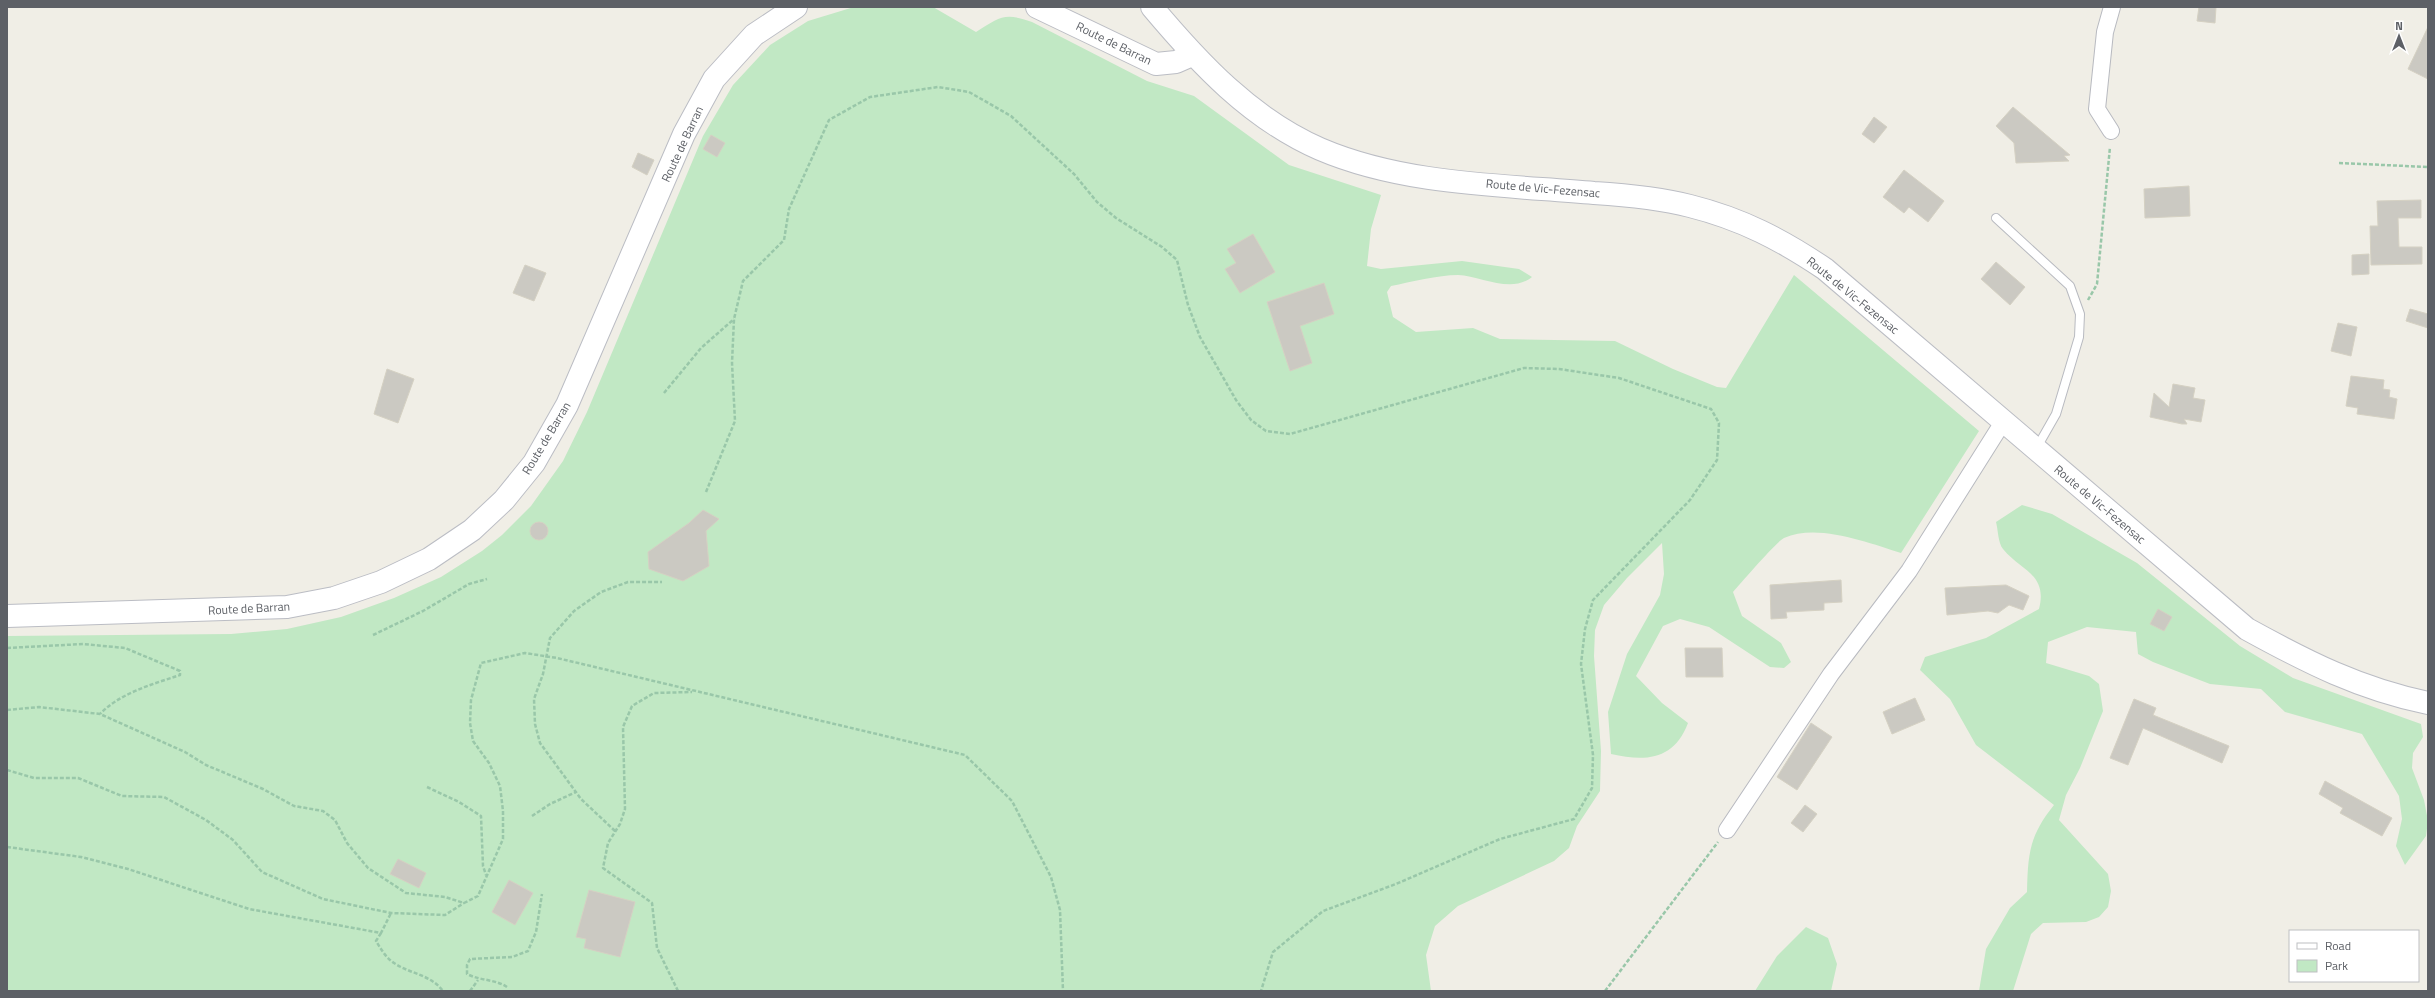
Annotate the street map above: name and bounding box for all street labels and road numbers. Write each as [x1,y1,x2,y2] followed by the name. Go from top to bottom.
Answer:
[1073,16,1155,70] street label: Route de Barran
[656,103,708,185] street label: Route de Barran
[1485,174,1601,202] street label: Route de Vic-Fezensac
[1803,252,1903,338] street label: Route de Vic-Fezensac
[517,398,575,478] street label: Route de Barran
[2050,460,2150,548] street label: Route de Vic-Fezensac
[207,596,291,620] street label: Route de Barran

